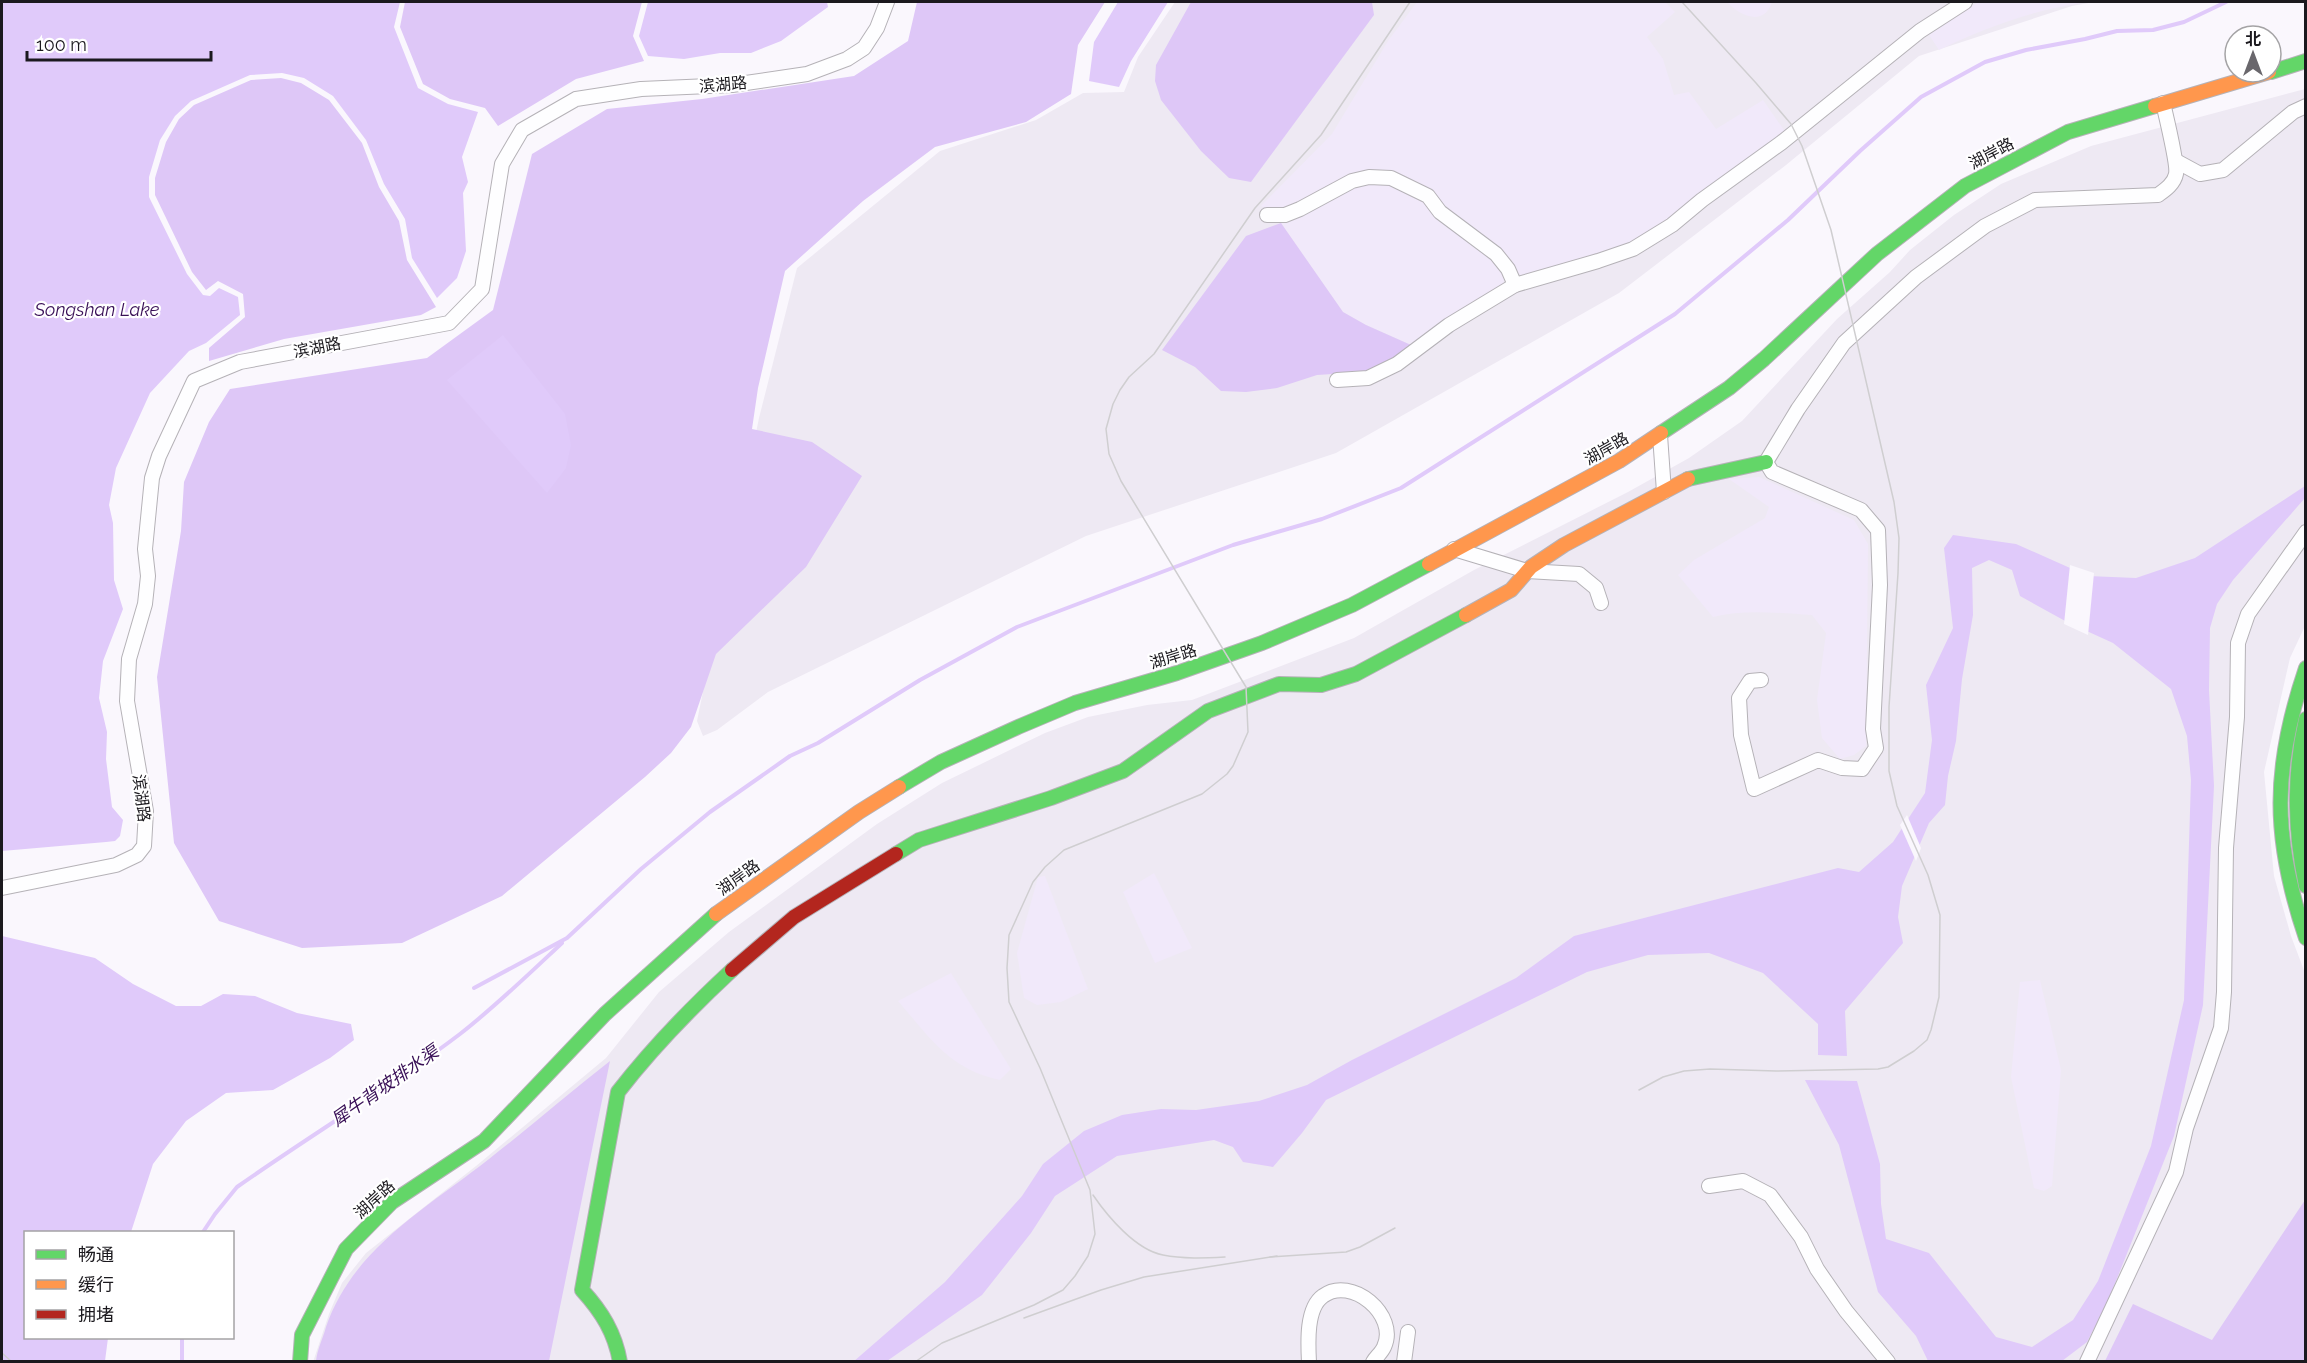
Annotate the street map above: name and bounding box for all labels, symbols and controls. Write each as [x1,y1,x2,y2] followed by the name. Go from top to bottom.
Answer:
[27,24,212,62] scale bar
[2223,24,2283,84] north arrow
[2245,30,2261,49] text: 北
[36,34,87,55] text: 100 m
[698,73,748,96] street label: 滨湖路
[1966,134,2017,173] street label: 湖岸路
[34,299,160,320] water label: Songshan Lake
[292,334,342,361] street label: 滨湖路
[1581,428,1632,469] street label: 湖岸路
[1147,640,1199,673] street label: 湖岸路
[129,773,154,823] street label: 滨湖路
[713,856,763,899] street label: 湖岸路
[327,1039,445,1130] water label: 犀牛背坡排水渠
[350,1176,399,1222] street label: 湖岸路
[24,1231,234,1339] legend
[78,1244,114,1265] text: 畅通
[78,1274,114,1295] text: 缓行
[78,1304,114,1325] text: 拥堵

